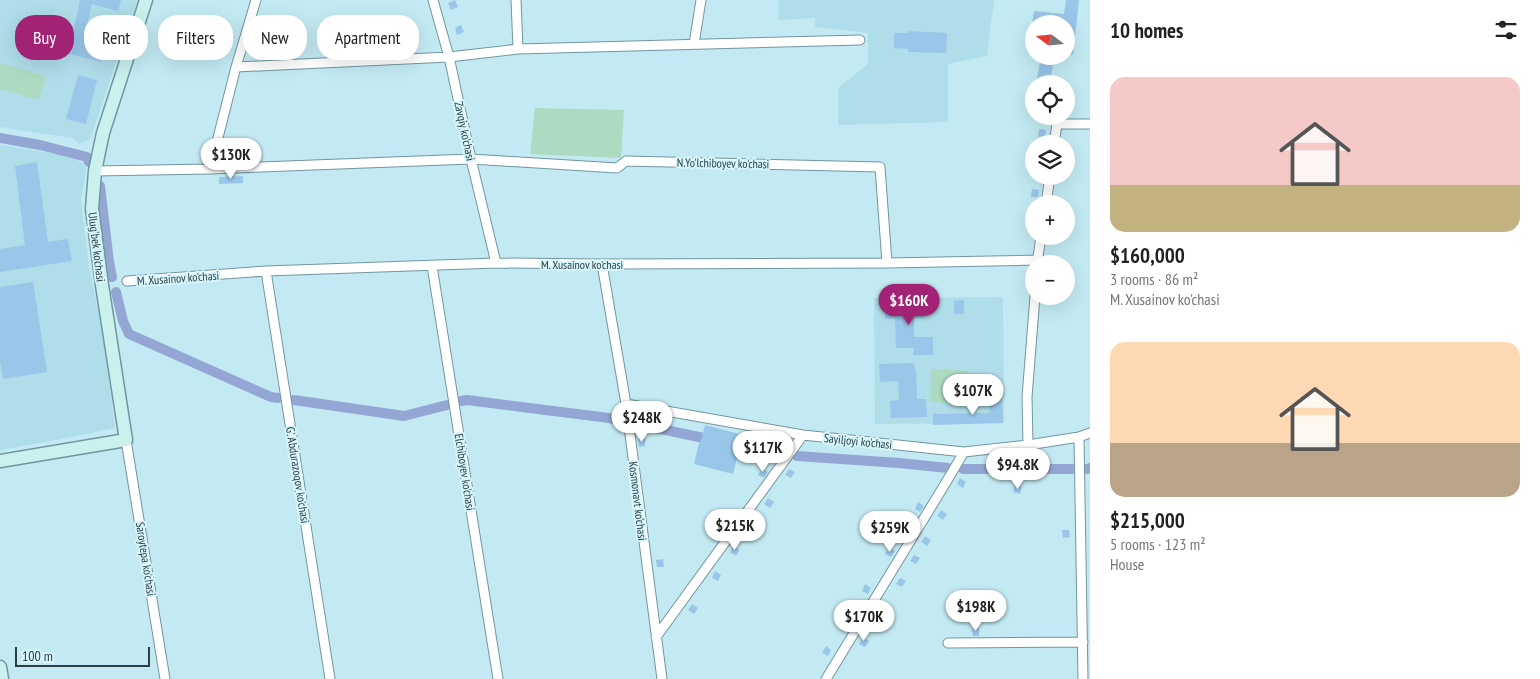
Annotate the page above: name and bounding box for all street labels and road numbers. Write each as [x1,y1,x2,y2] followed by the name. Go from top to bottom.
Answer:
[451,100,479,162] street label: Zavqiy ko'chasi
[677,155,769,171] street label: N.Yo'lchiboyev ko'chasi
[85,211,109,283] street label: Ulug'bek ko'chasi
[541,257,623,272] street label: M. Xusainov ko'chasi
[136,268,220,288] street label: M. Xusainov ko'chasi
[283,426,313,524] street label: G'. Abdurazoqov ko'chasi
[823,430,893,452] street label: Sayiljoyi ko'chasi
[452,432,478,512] street label: Elchiboyev ko'chasi
[626,461,650,541] street label: Kosmonavt ko'chasi
[133,521,159,597] street label: Saroytepa ko'chasi

